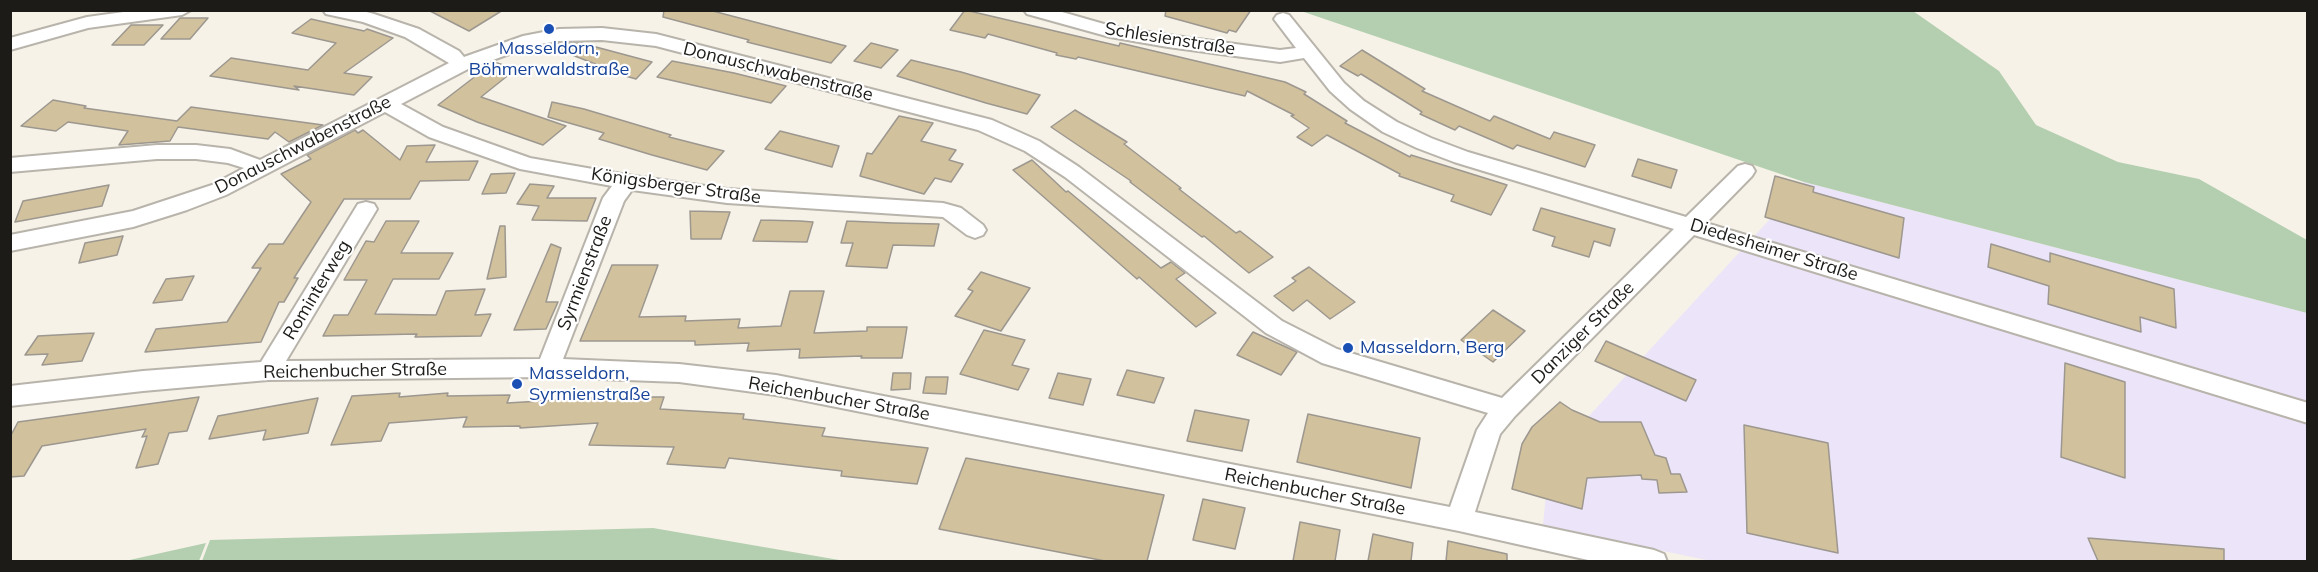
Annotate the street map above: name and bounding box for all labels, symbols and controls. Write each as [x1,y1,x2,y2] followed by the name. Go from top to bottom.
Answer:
[1103,18,1237,60] street label: Schlesienstraße
[542,22,556,36] marker: Masseldorn, Böhmerwaldstraße
[469,38,629,80] place label: Masseldorn, Böhmerwaldstraße
[681,38,875,106] street label: Donauschwabenstraße
[211,91,395,199] street label: Donauschwabenstraße
[590,163,762,209] street label: Königsberger Straße
[553,213,617,333] street label: Syrmienstraße
[1687,214,1861,286] street label: Diedesheimer Straße
[279,236,355,344] street label: Rominterweg
[1527,277,1639,389] street label: Danziger Straße
[1360,337,1504,359] place label: Masseldorn, Berg
[1341,341,1355,355] marker: Masseldorn, Berg
[263,359,447,383] street label: Reichenbucher Straße
[529,363,650,406] place label: Masseldorn, Syrmienstraße
[747,372,931,426] street label: Reichenbucher Straße
[510,377,524,391] marker: Masseldorn, Syrmienstraße
[1223,464,1407,520] street label: Reichenbucher Straße

